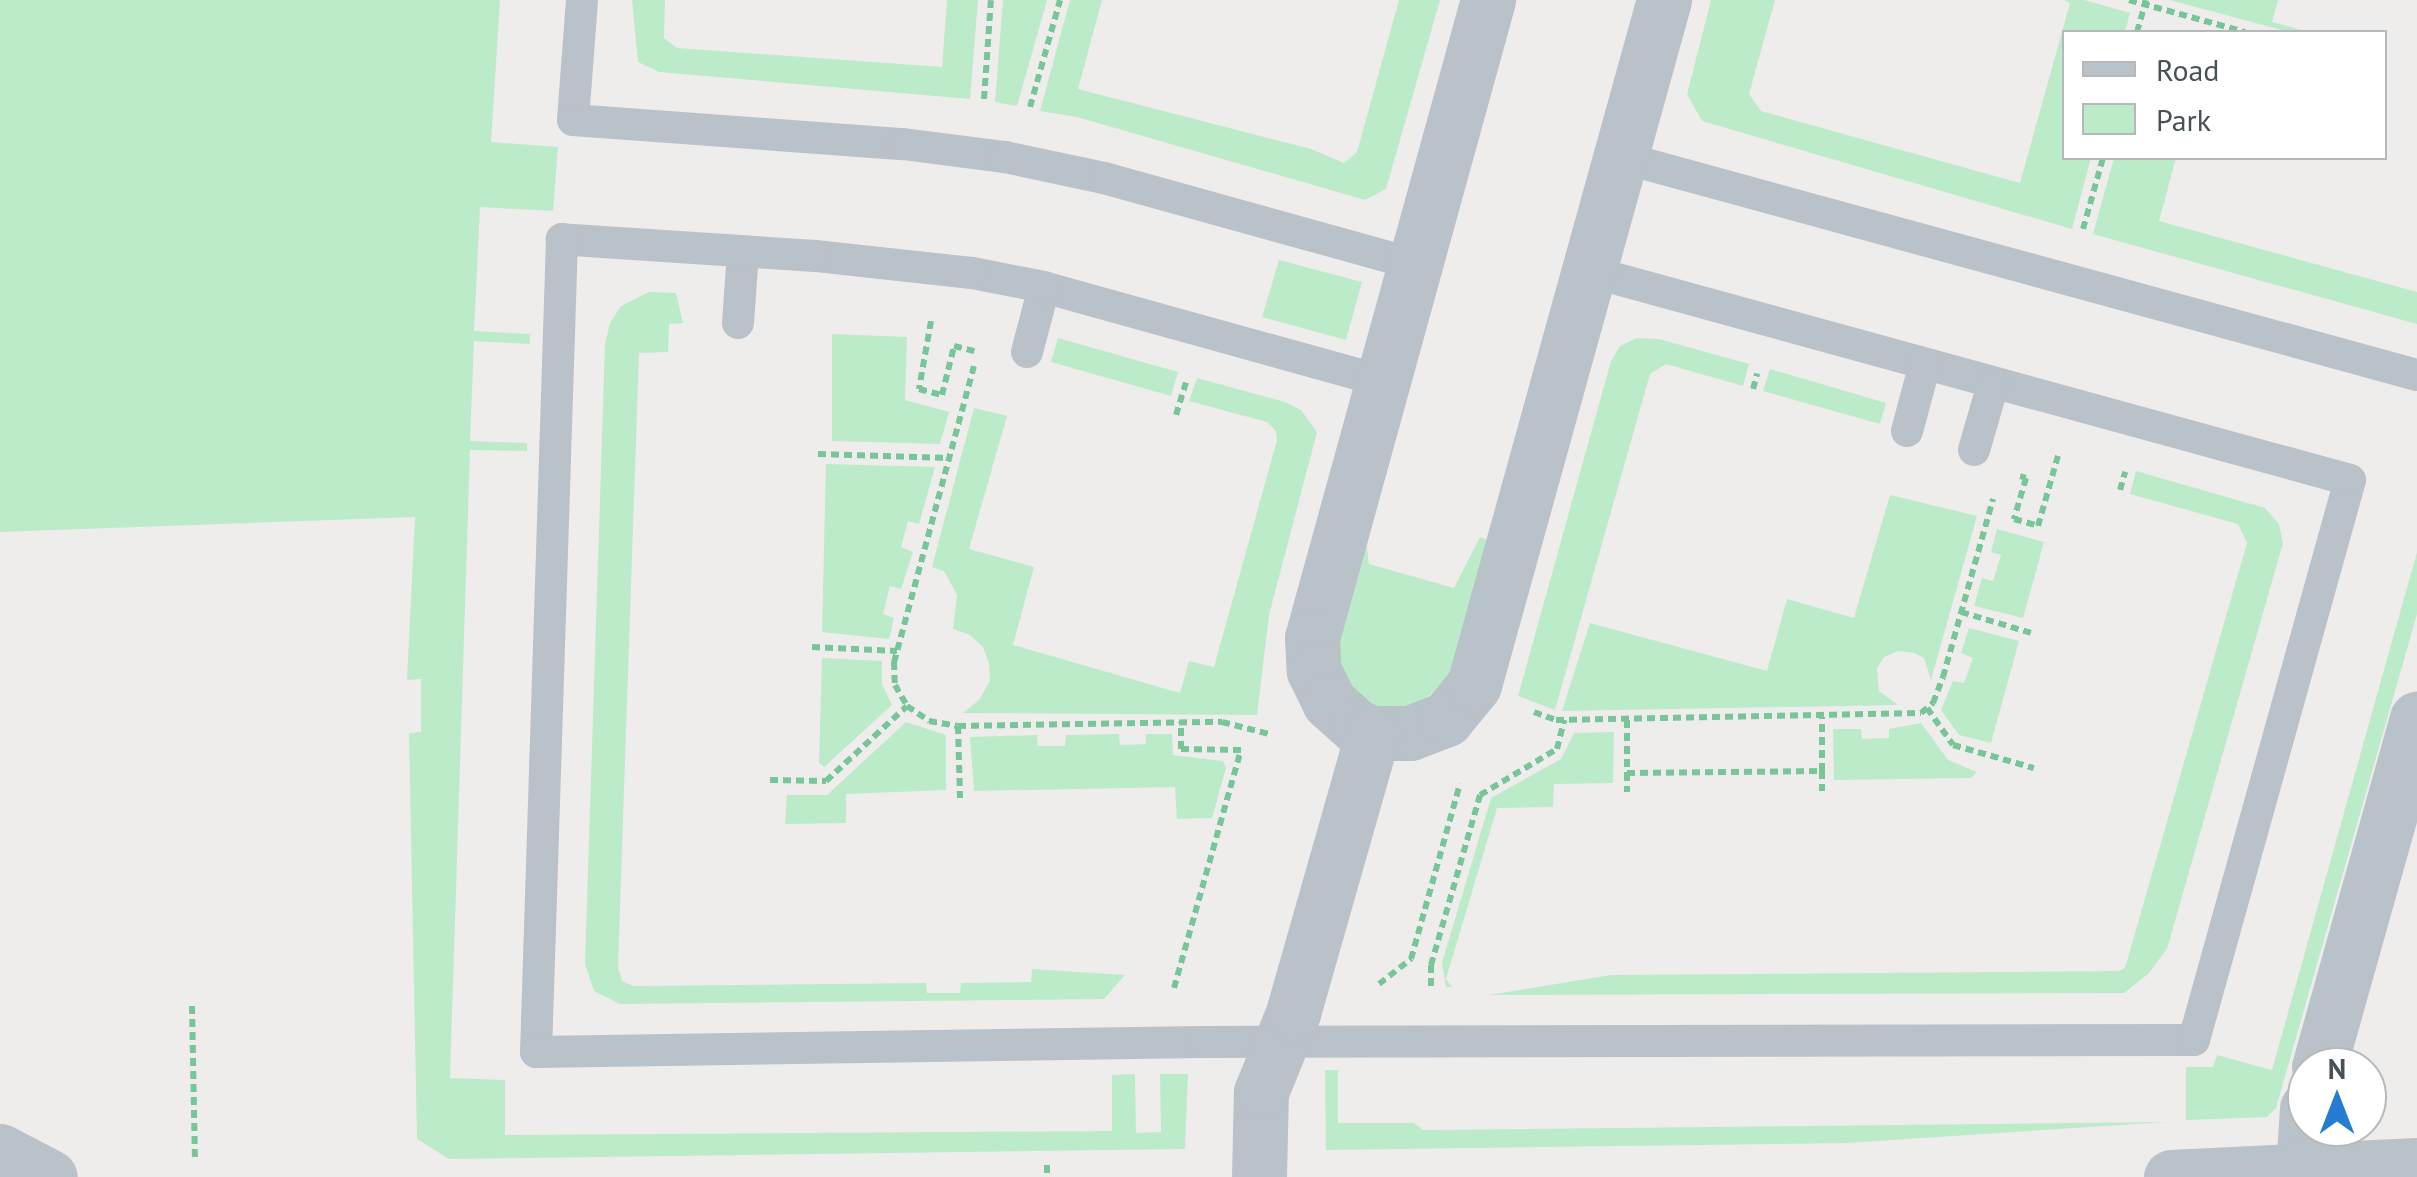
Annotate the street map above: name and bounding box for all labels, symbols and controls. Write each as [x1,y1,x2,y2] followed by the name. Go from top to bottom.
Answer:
[2062,30,2387,160] legend
[2156,50,2220,89] text: Road
[2156,100,2211,139] text: Park
[2287,1047,2387,1147] north arrow
[2328,1050,2346,1087] text: N

